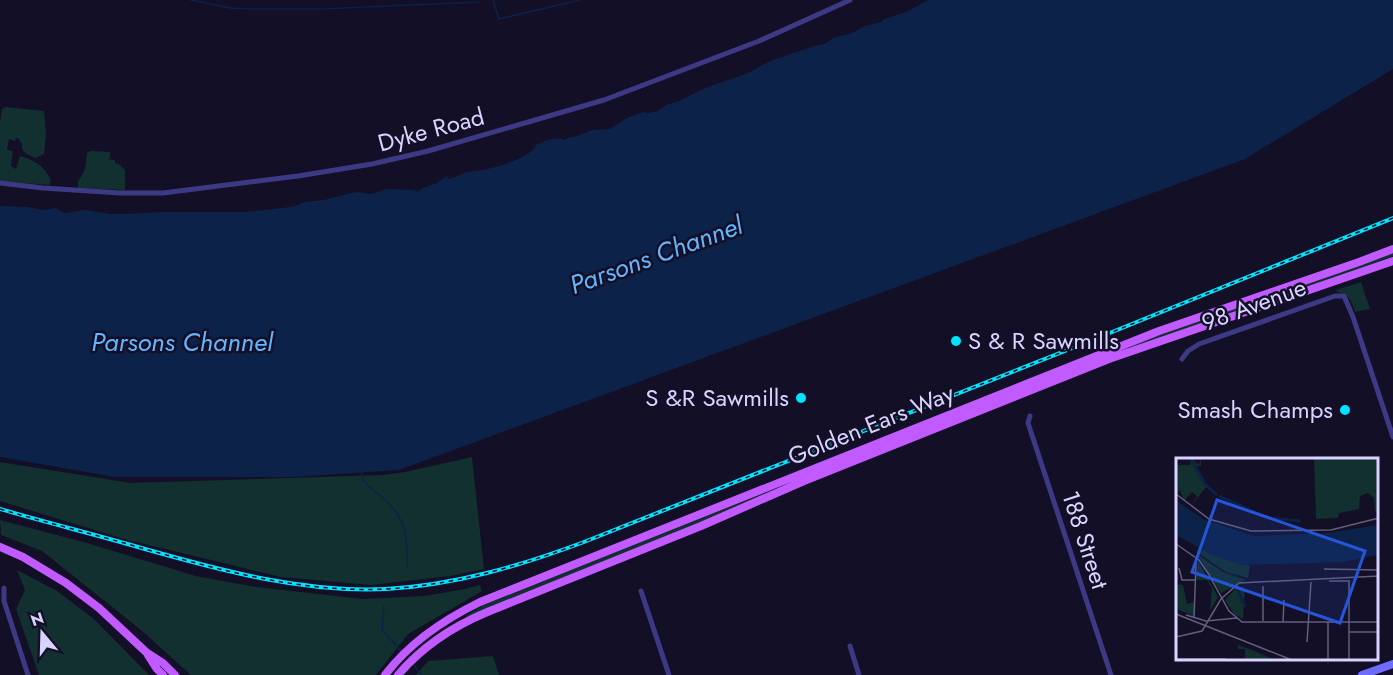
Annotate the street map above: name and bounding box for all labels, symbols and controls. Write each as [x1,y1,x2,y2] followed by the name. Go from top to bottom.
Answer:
[374,99,488,160] street label: Dyke Road
[564,206,749,304] water label: Parsons Channel
[1197,269,1311,340] street label: 98 Avenue
[91,323,274,361] water label: Parsons Channel
[968,323,1119,358] place label: S & R Sawmills
[949,334,963,348] marker: S & R Sawmills
[783,375,959,474] street label: Golden Ears Way
[645,380,789,415] place label: S &R Sawmills
[794,391,808,405] marker: S &R Sawmills
[1177,392,1333,427] place label: Smash Champs
[1338,403,1352,417] marker: Smash Champs
[1176,458,1378,660] inset map
[1053,486,1118,594] street label: 188 Street
[12,603,72,663] north arrow
[28,606,47,632] text: N

